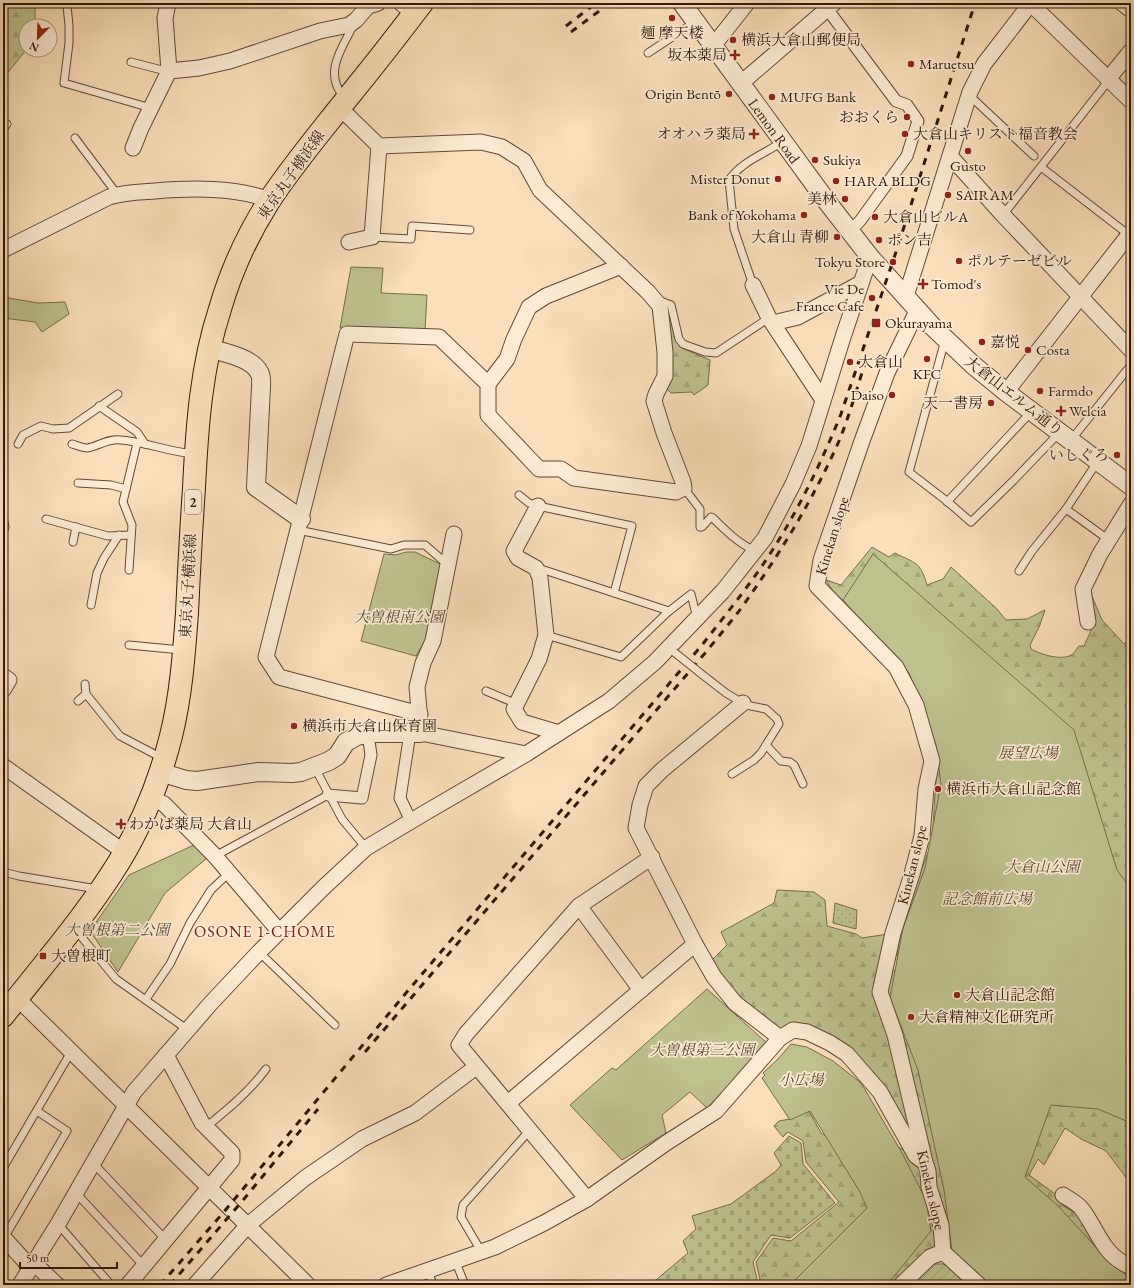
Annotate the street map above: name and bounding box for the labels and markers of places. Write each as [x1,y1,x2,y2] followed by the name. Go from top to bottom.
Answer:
[667,13,677,23] marker: 麺 摩天楼
[640,23,704,42] place label: 麺 摩天楼
[741,30,861,49] place label: 横浜大倉山郵便局
[728,35,738,45] marker: 横浜大倉山郵便局
[667,45,727,64] place label: 坂本薬局
[730,50,740,60] marker: 坂本薬局
[919,54,975,73] place label: Maruetsu
[906,59,916,69] marker: Maruetsu
[645,84,721,103] place label: Origin Bentō
[780,87,857,106] place label: MUFG Bank
[724,89,734,99] marker: Origin Bentō
[767,92,777,102] marker: MUFG Bank
[839,107,899,126] place label: おおくら
[902,112,912,122] marker: おおくら
[657,124,746,143] place label: オオハラ薬局
[913,124,1078,143] place label: 大倉山キリスト福音教会
[749,129,759,139] marker: オオハラ薬局
[900,129,910,139] marker: 大倉山キリスト福音教会
[963,146,973,156] marker: Gusto
[823,150,861,169] place label: Sukiya
[810,155,820,165] marker: Sukiya
[950,156,986,175] place label: Gusto
[690,169,770,188] place label: Mister Donut
[844,171,931,190] place label: HARA BLDG
[773,174,783,184] marker: Mister Donut
[831,176,841,186] marker: HARA BLDG
[956,185,1014,204] place label: SAIRAM
[807,189,837,208] place label: 美林
[943,190,953,200] marker: SAIRAM
[840,194,850,204] marker: 美林
[688,205,796,224] place label: Bank of Yokohama
[883,207,969,226] place label: 大倉山ビルA
[799,210,809,220] marker: Bank of Yokohama
[870,212,880,222] marker: 大倉山ビルA
[751,227,829,246] place label: 大倉山 青柳
[887,230,932,249] place label: ポン吉
[832,232,842,242] marker: 大倉山 青柳
[874,235,884,245] marker: ポン吉
[967,251,1072,270] place label: ポルテーゼビル
[815,252,885,271] place label: Tokyu Store
[954,256,964,266] marker: ポルテーゼビル
[888,257,898,267] marker: Tokyu Store
[931,274,982,293] place label: Tomod's
[796,279,864,315] place label: Vie De France Cafe
[918,279,928,289] marker: Tomod's
[867,293,877,303] marker: Vie De France Cafe
[885,313,952,332] place label: Okurayama
[870,317,882,329] marker: Okurayama
[990,332,1020,351] place label: 嘉悦
[977,337,987,347] marker: 嘉悦
[1036,340,1070,359] place label: Costa
[1023,345,1033,355] marker: Costa
[858,352,903,371] place label: 大倉山
[922,354,932,364] marker: KFC
[845,357,855,367] marker: 大倉山
[913,364,941,383] place label: KFC
[1048,381,1093,400] place label: Farmdo
[851,385,884,404] place label: Daiso
[1035,386,1045,396] marker: Farmdo
[887,390,897,400] marker: Daiso
[923,393,983,412] place label: 天一書房
[986,398,996,408] marker: 天一書房
[1069,401,1106,420] place label: Welcia
[1056,406,1066,416] marker: Welcia
[1049,445,1109,464] place label: いしぐろ
[1112,450,1122,460] marker: いしぐろ
[302,716,437,735] place label: 横浜市大倉山保育園
[289,721,299,731] marker: 横浜市大倉山保育園
[946,779,1081,798] place label: 横浜市大倉山記念館
[933,784,943,794] marker: 横浜市大倉山記念館
[129,814,252,833] place label: わかば薬局 大倉山
[116,819,126,829] marker: わかば薬局 大倉山
[51,946,111,965] place label: 大曽根町
[38,951,48,961] marker: 大曽根町
[965,985,1055,1004] place label: 大倉山記念館
[952,990,962,1000] marker: 大倉山記念館
[919,1007,1054,1026] place label: 大倉精神文化研究所
[906,1012,916,1022] marker: 大倉精神文化研究所

